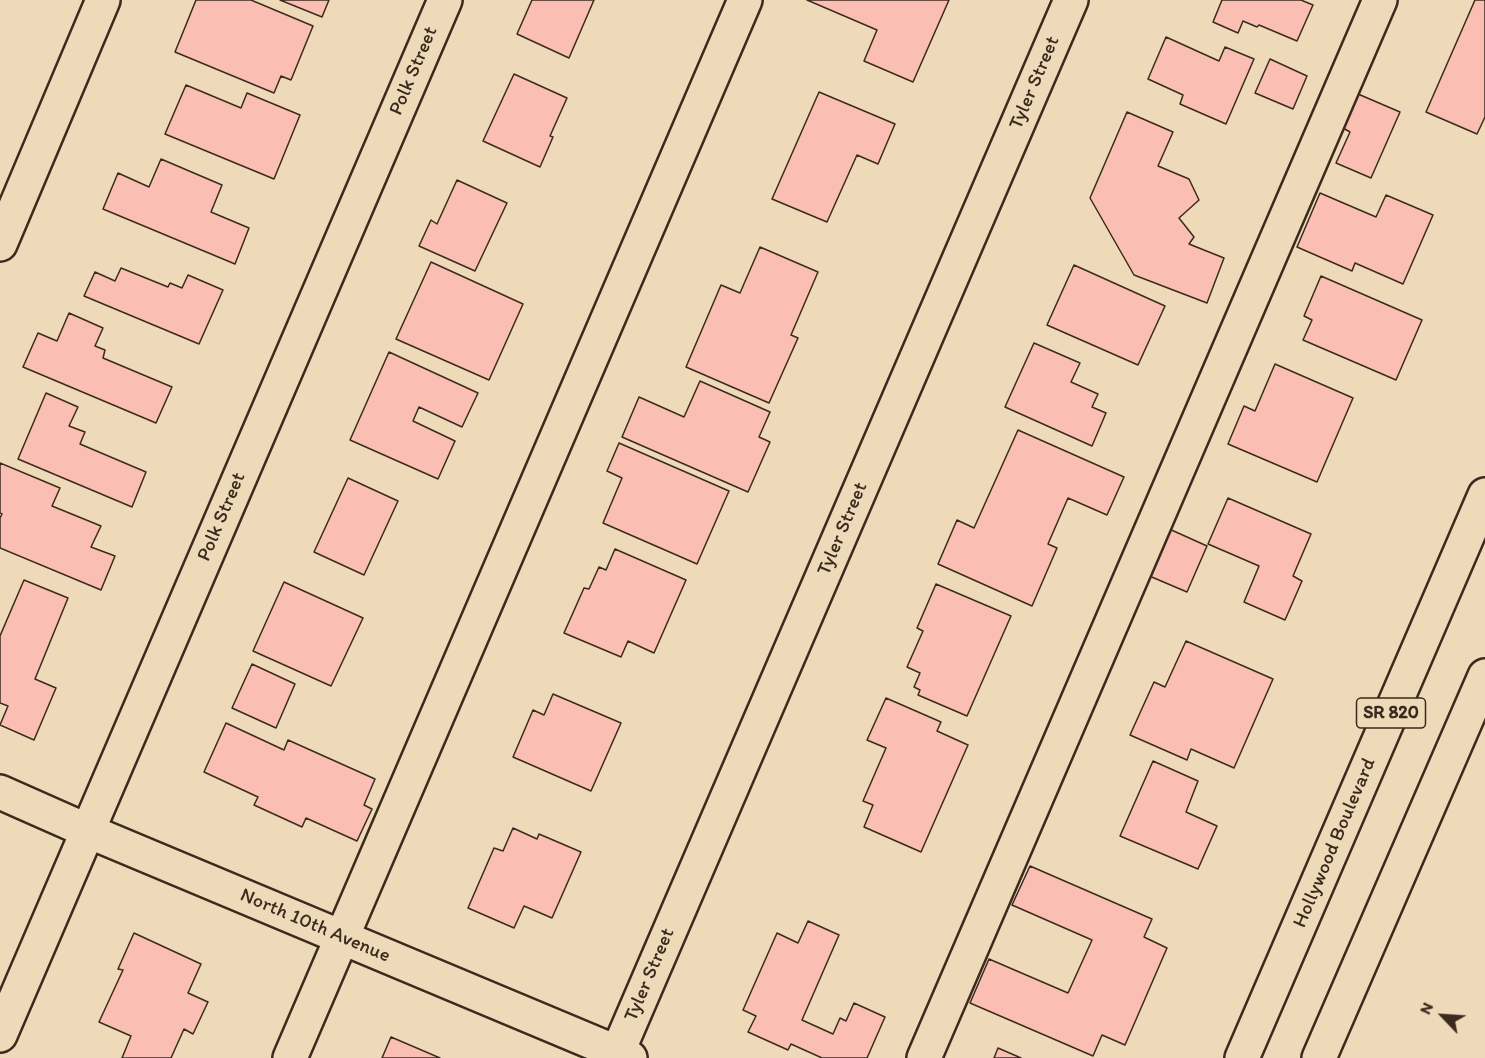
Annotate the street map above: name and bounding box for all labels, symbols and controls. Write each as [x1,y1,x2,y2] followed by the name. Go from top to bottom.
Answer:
[385,23,443,119] street label: Polk Street
[1005,33,1065,133] street label: Tyler Street
[193,469,251,565] street label: Polk Street
[813,479,873,579] street label: Tyler Street
[1356,698,1426,728] road number: SR 820
[1288,755,1382,931] street label: Hollywood Boulevard
[236,884,394,968] street label: North 10th Avenue
[620,925,680,1025] street label: Tyler Street
[1413,986,1473,1046] north arrow
[1415,999,1437,1017] text: N

